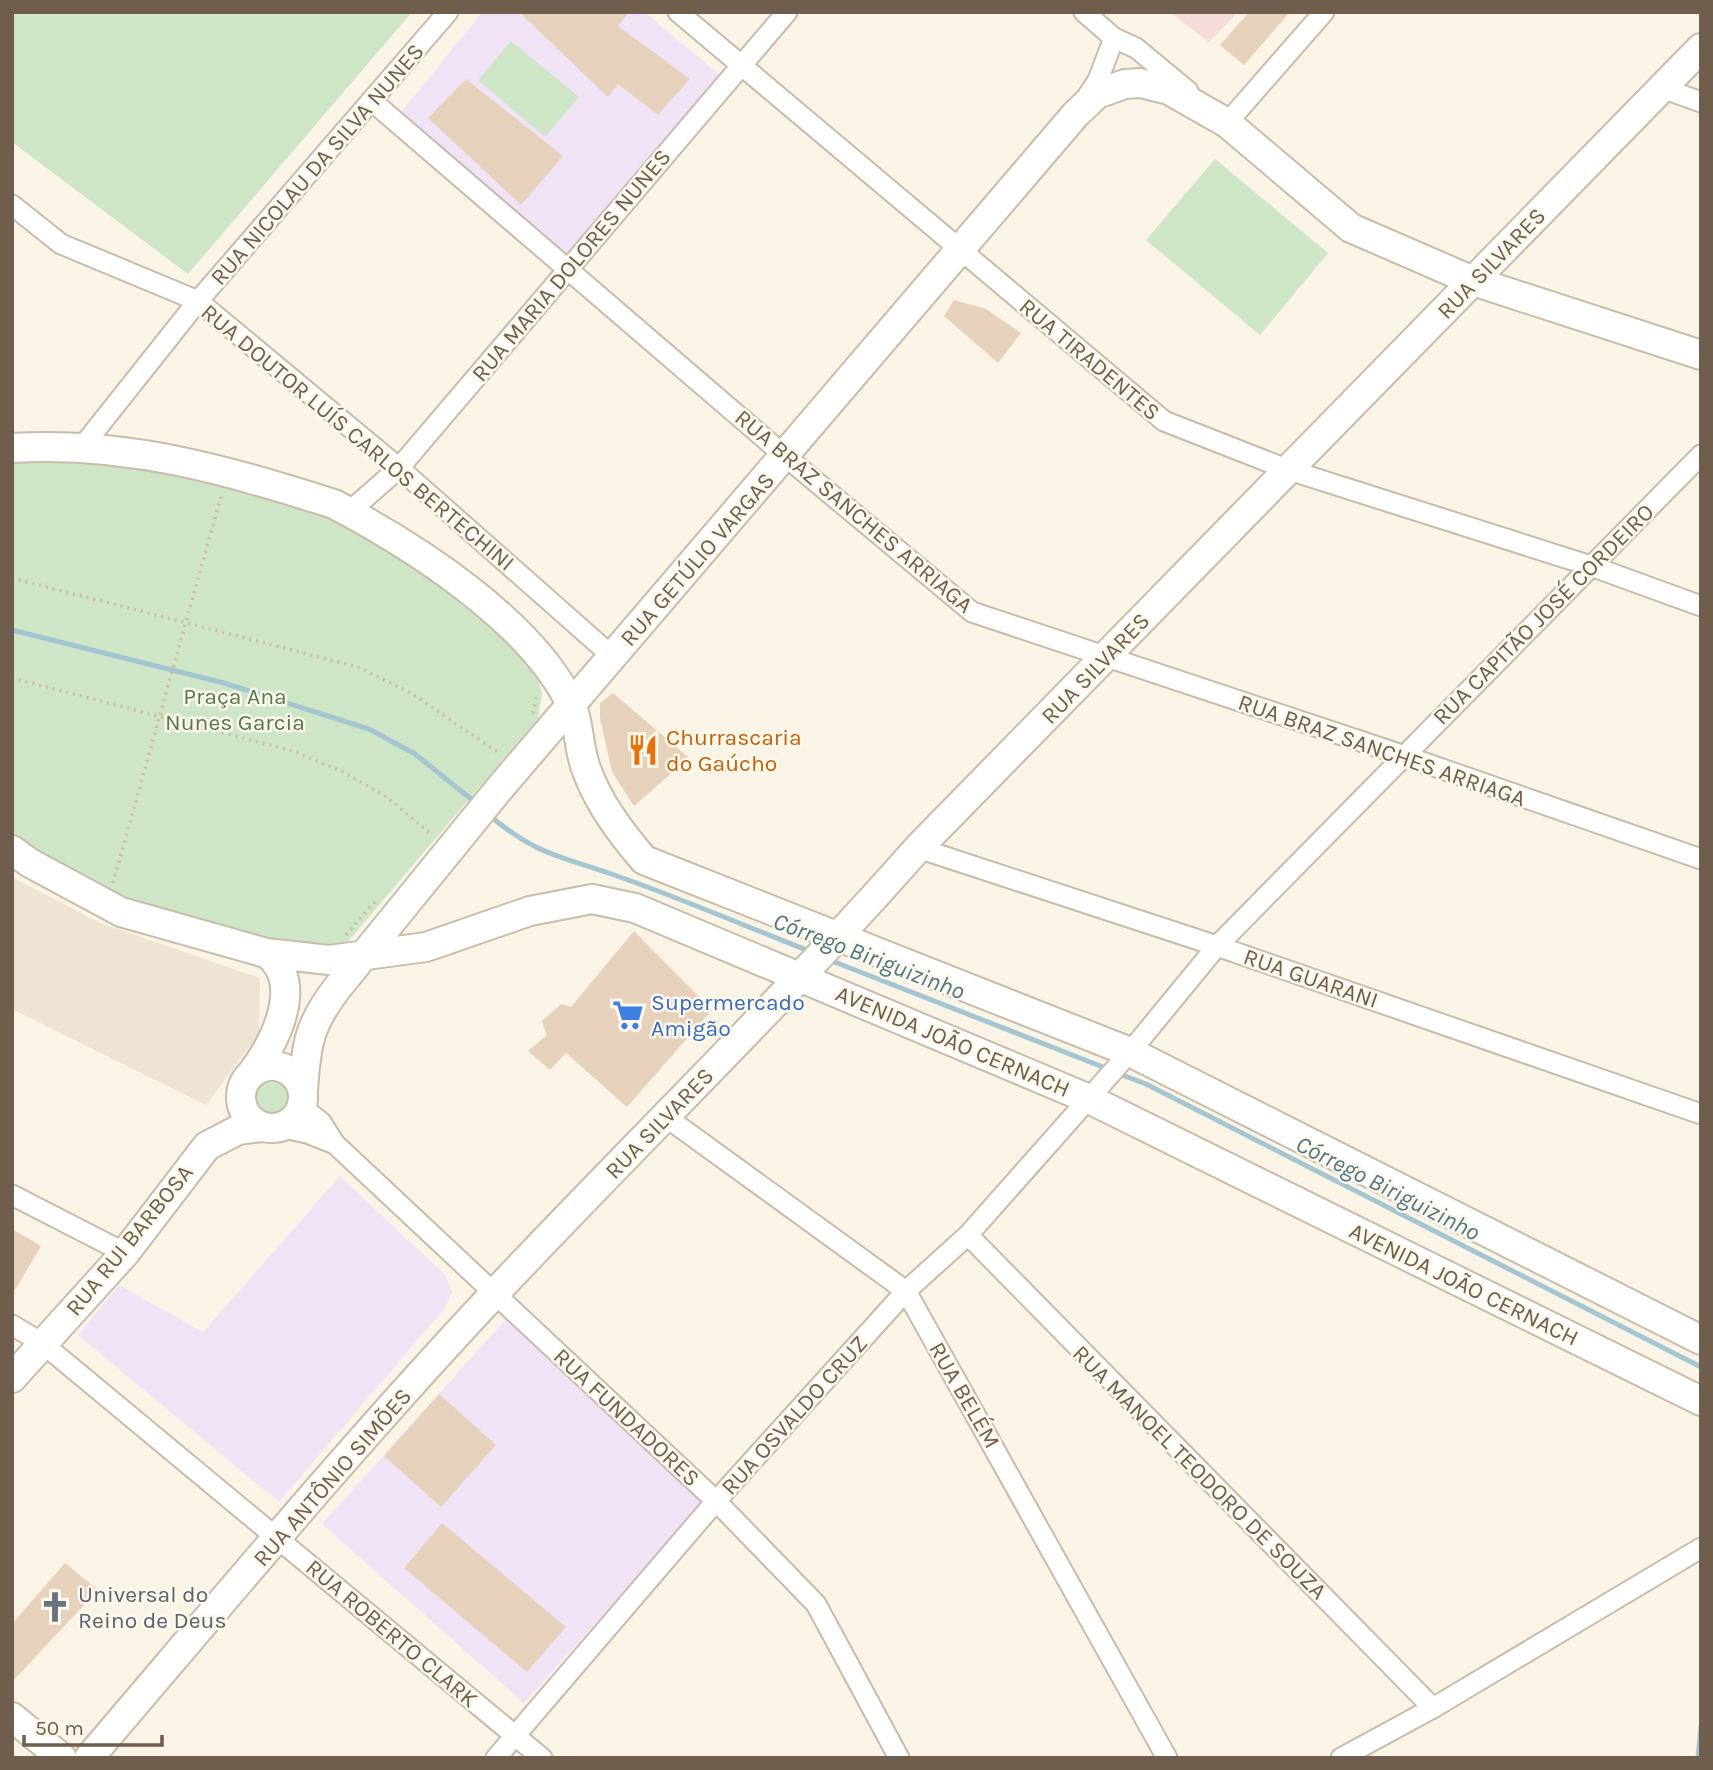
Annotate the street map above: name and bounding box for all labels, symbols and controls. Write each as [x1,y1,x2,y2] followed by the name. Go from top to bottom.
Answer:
[205,38,430,291] street label: RUA NICOLAU DA SILVA NUNES
[466,144,677,387] street label: RUA MARIA DOLORES NUNES
[1432,202,1551,325] street label: RUA SILVARES
[1014,293,1165,426] street label: RUA TIRADENTES
[196,298,520,576] street label: RUA DOUTOR LUÍS CARLOS BERTECHINI
[729,404,978,619] street label: RUA BRAZ SANCHES ARRIAGA
[615,467,780,652] street label: RUA GETÚLIO VARGAS
[1427,498,1659,730] street label: RUA CAPITÃO JOSÉ CORDEIRO
[1036,607,1155,730] street label: RUA SILVARES
[165,683,305,736] park label: Praça Ana Nunes Garcia
[1235,689,1529,812] street label: RUA BRAZ SANCHES ARRIAGA
[666,724,802,777] place label: Churrascaria do Gaúcho
[626,733,660,767] restaurant icon: Churrascaria do Gaúcho
[769,907,969,1005] water label: Córrego Biriguizinho
[1240,943,1382,1014] street label: RUA GUARANI
[832,980,1074,1103] street label: AVENIDA JOÃO CERNACH
[651,989,805,1042] place label: Supermercado Amigão
[611,998,645,1032] supermarket icon: Supermercado Amigão
[600,1062,719,1185] street label: RUA SILVARES
[1291,1130,1485,1247] water label: Córrego Biriguizinho
[60,1159,199,1321] street label: RUA RUI BARBOSA
[1345,1217,1583,1352] street label: AVENIDA JOÃO CERNACH
[716,1330,873,1501] street label: RUA OSVALDO CRUZ
[923,1337,1006,1453] street label: RUA BELÉM
[1067,1340,1332,1605] street label: RUA MANOEL TEODORO DE SOUZA
[548,1343,705,1492] street label: RUA FUNDADORES
[248,1383,417,1572] street label: RUA ANTÔNIO SIMÕES
[300,1554,483,1713] street label: RUA ROBERTO CLARK
[78,1581,227,1634] place label: Universal do Reino de Deus
[38,1590,72,1624] church icon: Universal do Reino de Deus
[24,1704,163,1748] scale bar
[35,1716,84,1740] text: 50 m

